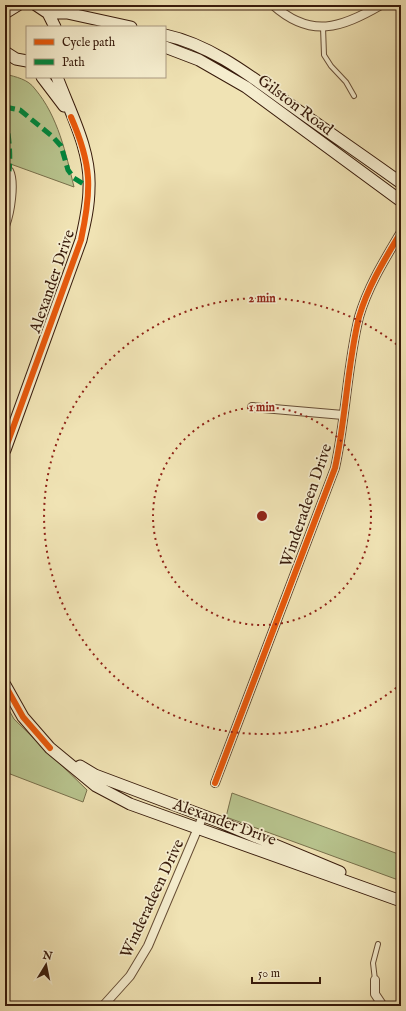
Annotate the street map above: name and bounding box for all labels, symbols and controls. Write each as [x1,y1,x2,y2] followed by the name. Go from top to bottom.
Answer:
[26,26,166,78] legend
[62,35,116,51] text: Cycle path
[62,55,85,70] text: Path
[253,71,337,141] street label: Gilston Road
[25,227,80,337] street label: Alexander Drive
[248,291,276,306] text: 2 min
[249,400,276,415] text: 1 min
[276,441,337,570] street label: Winderadeen Drive
[255,509,269,523] centre of rings
[169,795,279,851] street label: Alexander Drive
[116,836,189,962] street label: Winderadeen Drive
[26,945,66,985] north arrow
[41,948,54,964] text: N
[252,959,320,985] scale bar
[258,966,280,981] text: 50 m

